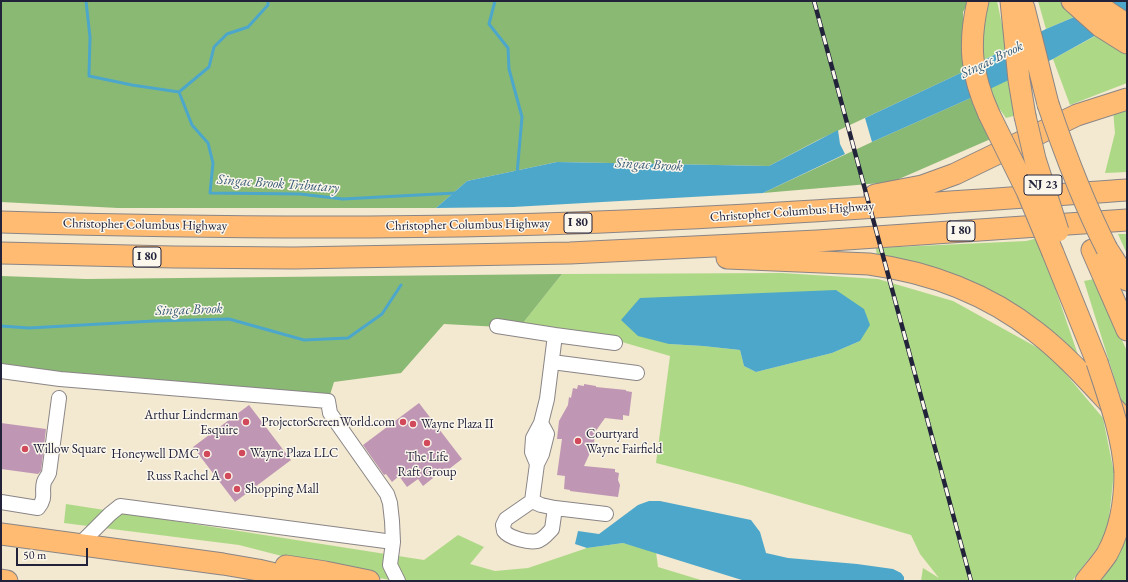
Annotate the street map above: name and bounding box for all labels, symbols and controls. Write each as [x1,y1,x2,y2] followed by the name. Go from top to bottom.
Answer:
[958,38,1026,82] water label: Singac Brook
[615,155,683,175] water label: Singac Brook
[217,171,339,197] water label: Singac Brook Tributary
[1024,175,1062,195] road number: NJ 23
[709,198,875,226] street label: Christopher Columbus Highway
[564,213,592,233] road number: I 80
[63,216,227,234] street label: Christopher Columbus Highway
[386,216,550,234] street label: Christopher Columbus Highway
[947,221,975,241] road number: I 80
[133,247,161,267] road number: I 80
[155,300,223,320] water label: Singac Brook
[144,407,238,438] place label: Arthur Linderman Esquire
[261,414,395,430] place label: ProjectorScreenWorld.com
[421,416,494,432] place label: Wayne Plaza II
[241,417,251,427] marker: Arthur Linderman Esquire
[398,417,408,427] marker: ProjectorScreenWorld.com
[408,419,418,429] marker: Wayne Plaza II
[586,426,662,457] place label: Courtyard Wayne Fairfield
[573,436,583,446] marker: Courtyard Wayne Fairfield
[422,438,432,448] marker: The Life Raft Group
[33,441,106,457] place label: Willow Square
[20,444,30,454] marker: Willow Square
[250,445,338,461] place label: Wayne Plaza LLC
[111,446,199,462] place label: Honeywell DMC
[237,448,247,458] marker: Wayne Plaza LLC
[202,449,212,459] marker: Honeywell DMC
[397,449,457,480] place label: The Life Raft Group
[147,468,220,484] place label: Russ Rachel A
[223,471,233,481] marker: Russ Rachel A
[245,481,319,497] place label: Shopping Mall
[232,484,242,494] marker: Shopping Mall
[18,540,90,566] scale bar
[23,547,46,563] text: 50 m

